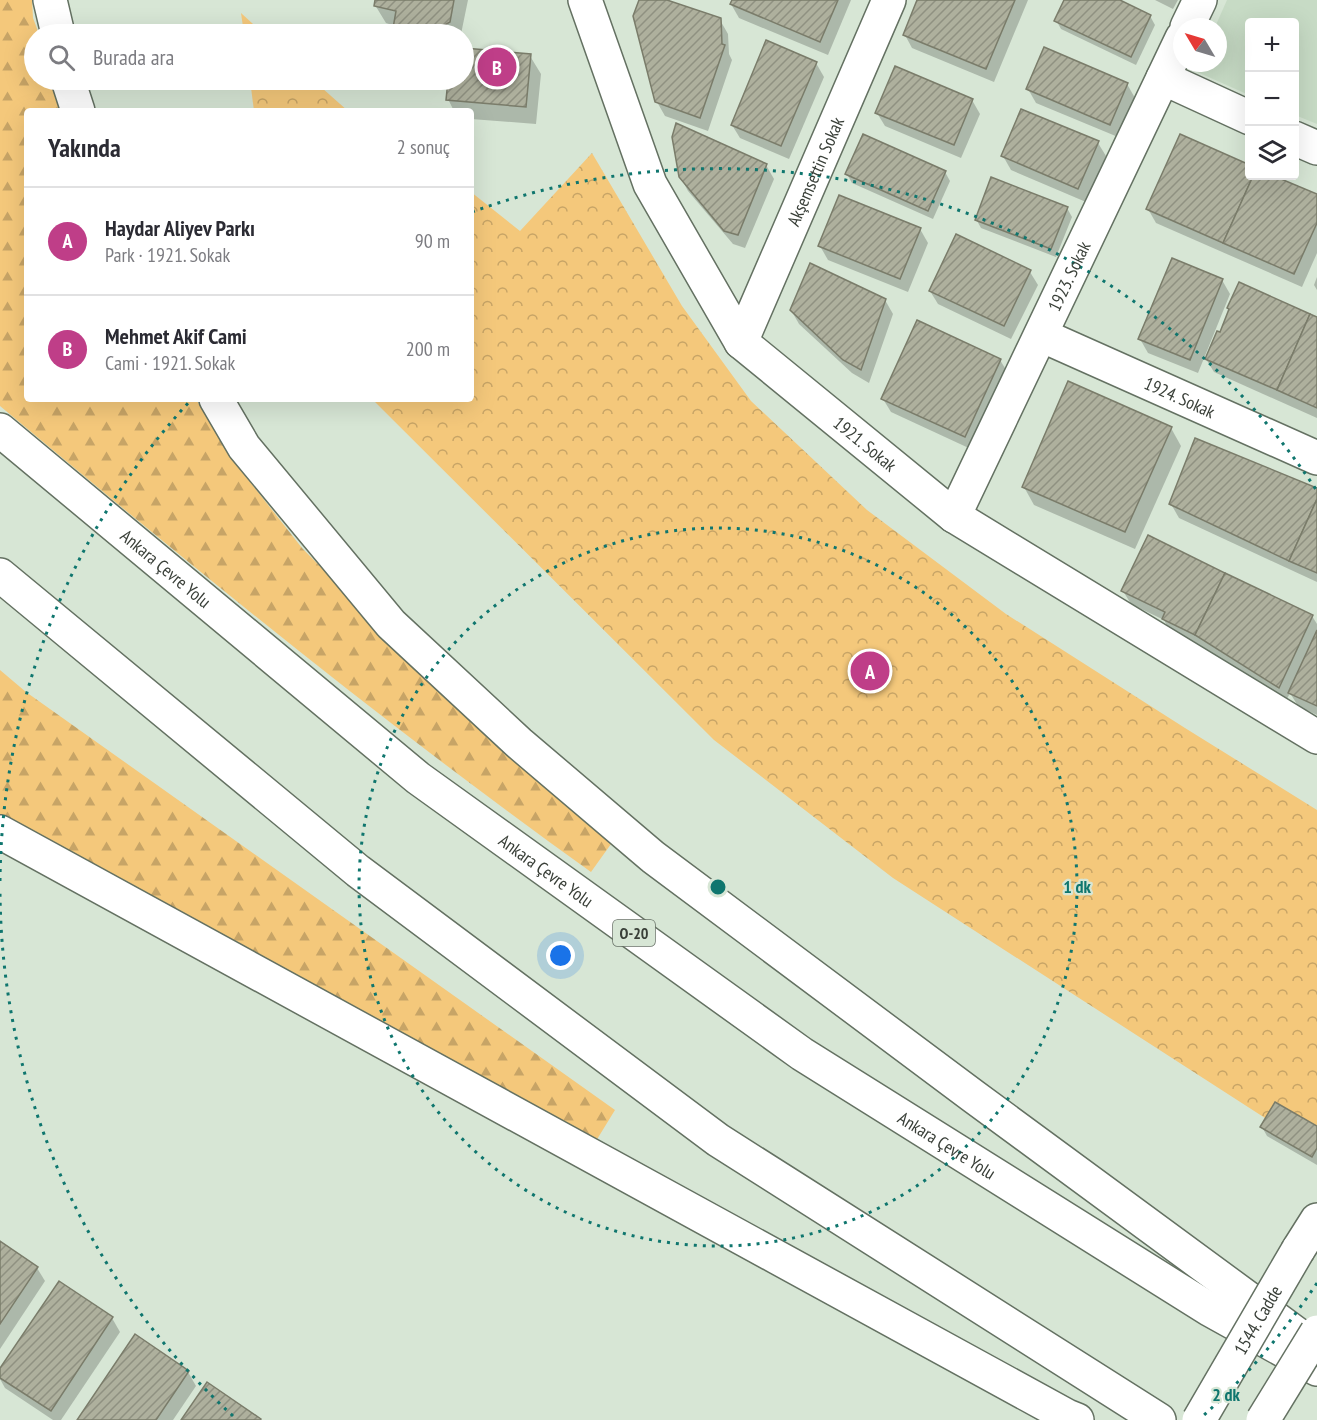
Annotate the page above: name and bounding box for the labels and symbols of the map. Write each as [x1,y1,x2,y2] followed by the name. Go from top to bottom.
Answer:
[1173,18,1227,72] north arrow
[478,44,516,90] pin: B
[781,113,849,229] street label: Akşemsettin Sokak
[1042,237,1095,315] street label: 1923. Sokak
[1141,371,1219,423] street label: 1924. Sokak
[829,411,902,476] street label: 1921. Sokak
[116,524,216,613] street label: Ankara Çevre Yolu
[850,648,890,694] pin: A
[495,829,598,912] street label: Ankara Çevre Yolu
[1063,875,1091,898] text: 1 dk
[708,877,728,897] centre of rings
[613,920,655,946] road number: O-20
[546,941,575,970] your location
[894,1106,1000,1184] street label: Ankara Çevre Yolu
[1228,1281,1287,1359] street label: 1544. Cadde
[1212,1383,1240,1406] text: 2 dk

